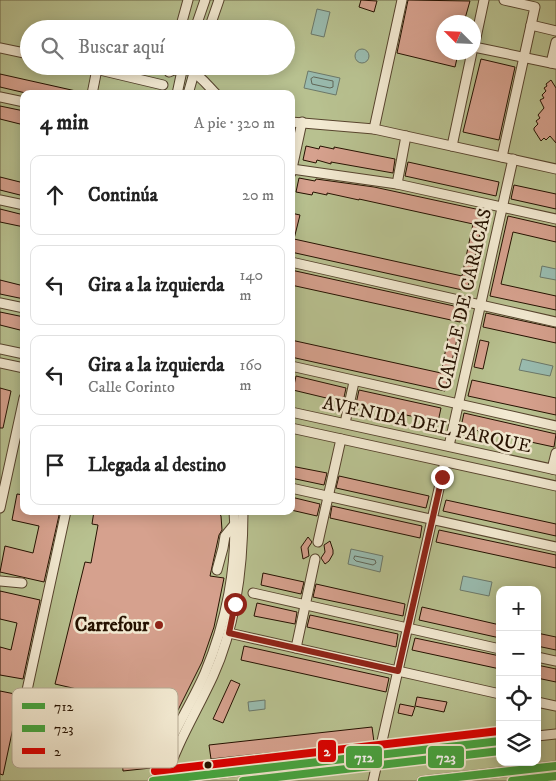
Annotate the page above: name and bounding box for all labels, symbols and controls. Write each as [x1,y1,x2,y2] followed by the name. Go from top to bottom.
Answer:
[436,15,481,60] north arrow
[20,20,295,75] search box
[38,34,66,62] icon: search
[78,36,164,59] text: Buscar aquí
[40,110,89,136] text: 4 min
[194,113,275,133] text: A pie · 320 m
[41,181,69,209] icon: ahead
[88,184,158,207] text: Continúa
[242,185,274,205] text: 20 m
[433,206,497,392] street label: CALLE DE CARACAS
[239,265,263,305] text: 140 m
[41,271,69,299] icon: left
[88,274,224,297] text: Gira a la izquierda
[88,354,224,377] text: Gira a la izquierda
[239,355,262,395] text: 160 m
[41,361,69,389] icon: left
[88,377,175,397] text: Calle Corinto
[320,392,534,458] street label: AVENIDA DEL PARQUE
[41,451,69,479] icon: arrive
[88,454,226,477] text: Llegada al destino
[431,466,454,489] route end
[496,586,541,766] map controls
[496,586,541,631] button: +
[224,593,247,616] route start
[75,614,150,637] place label: Carrefour
[153,619,165,631] marker: Carrefour
[496,631,541,676] button: −
[496,676,541,721] button: locate
[12,688,178,768] legend
[54,698,74,716] text: 712
[54,720,73,738] text: 723
[496,721,541,766] button: layers
[317,739,337,763] line badge: 2
[54,743,61,761] text: 2
[324,743,332,761] text: 2
[345,745,383,769] line badge: 712
[427,745,465,769] line badge: 723
[354,749,375,767] text: 712
[436,749,456,767] text: 723
[203,760,213,770] unlabelled marker

